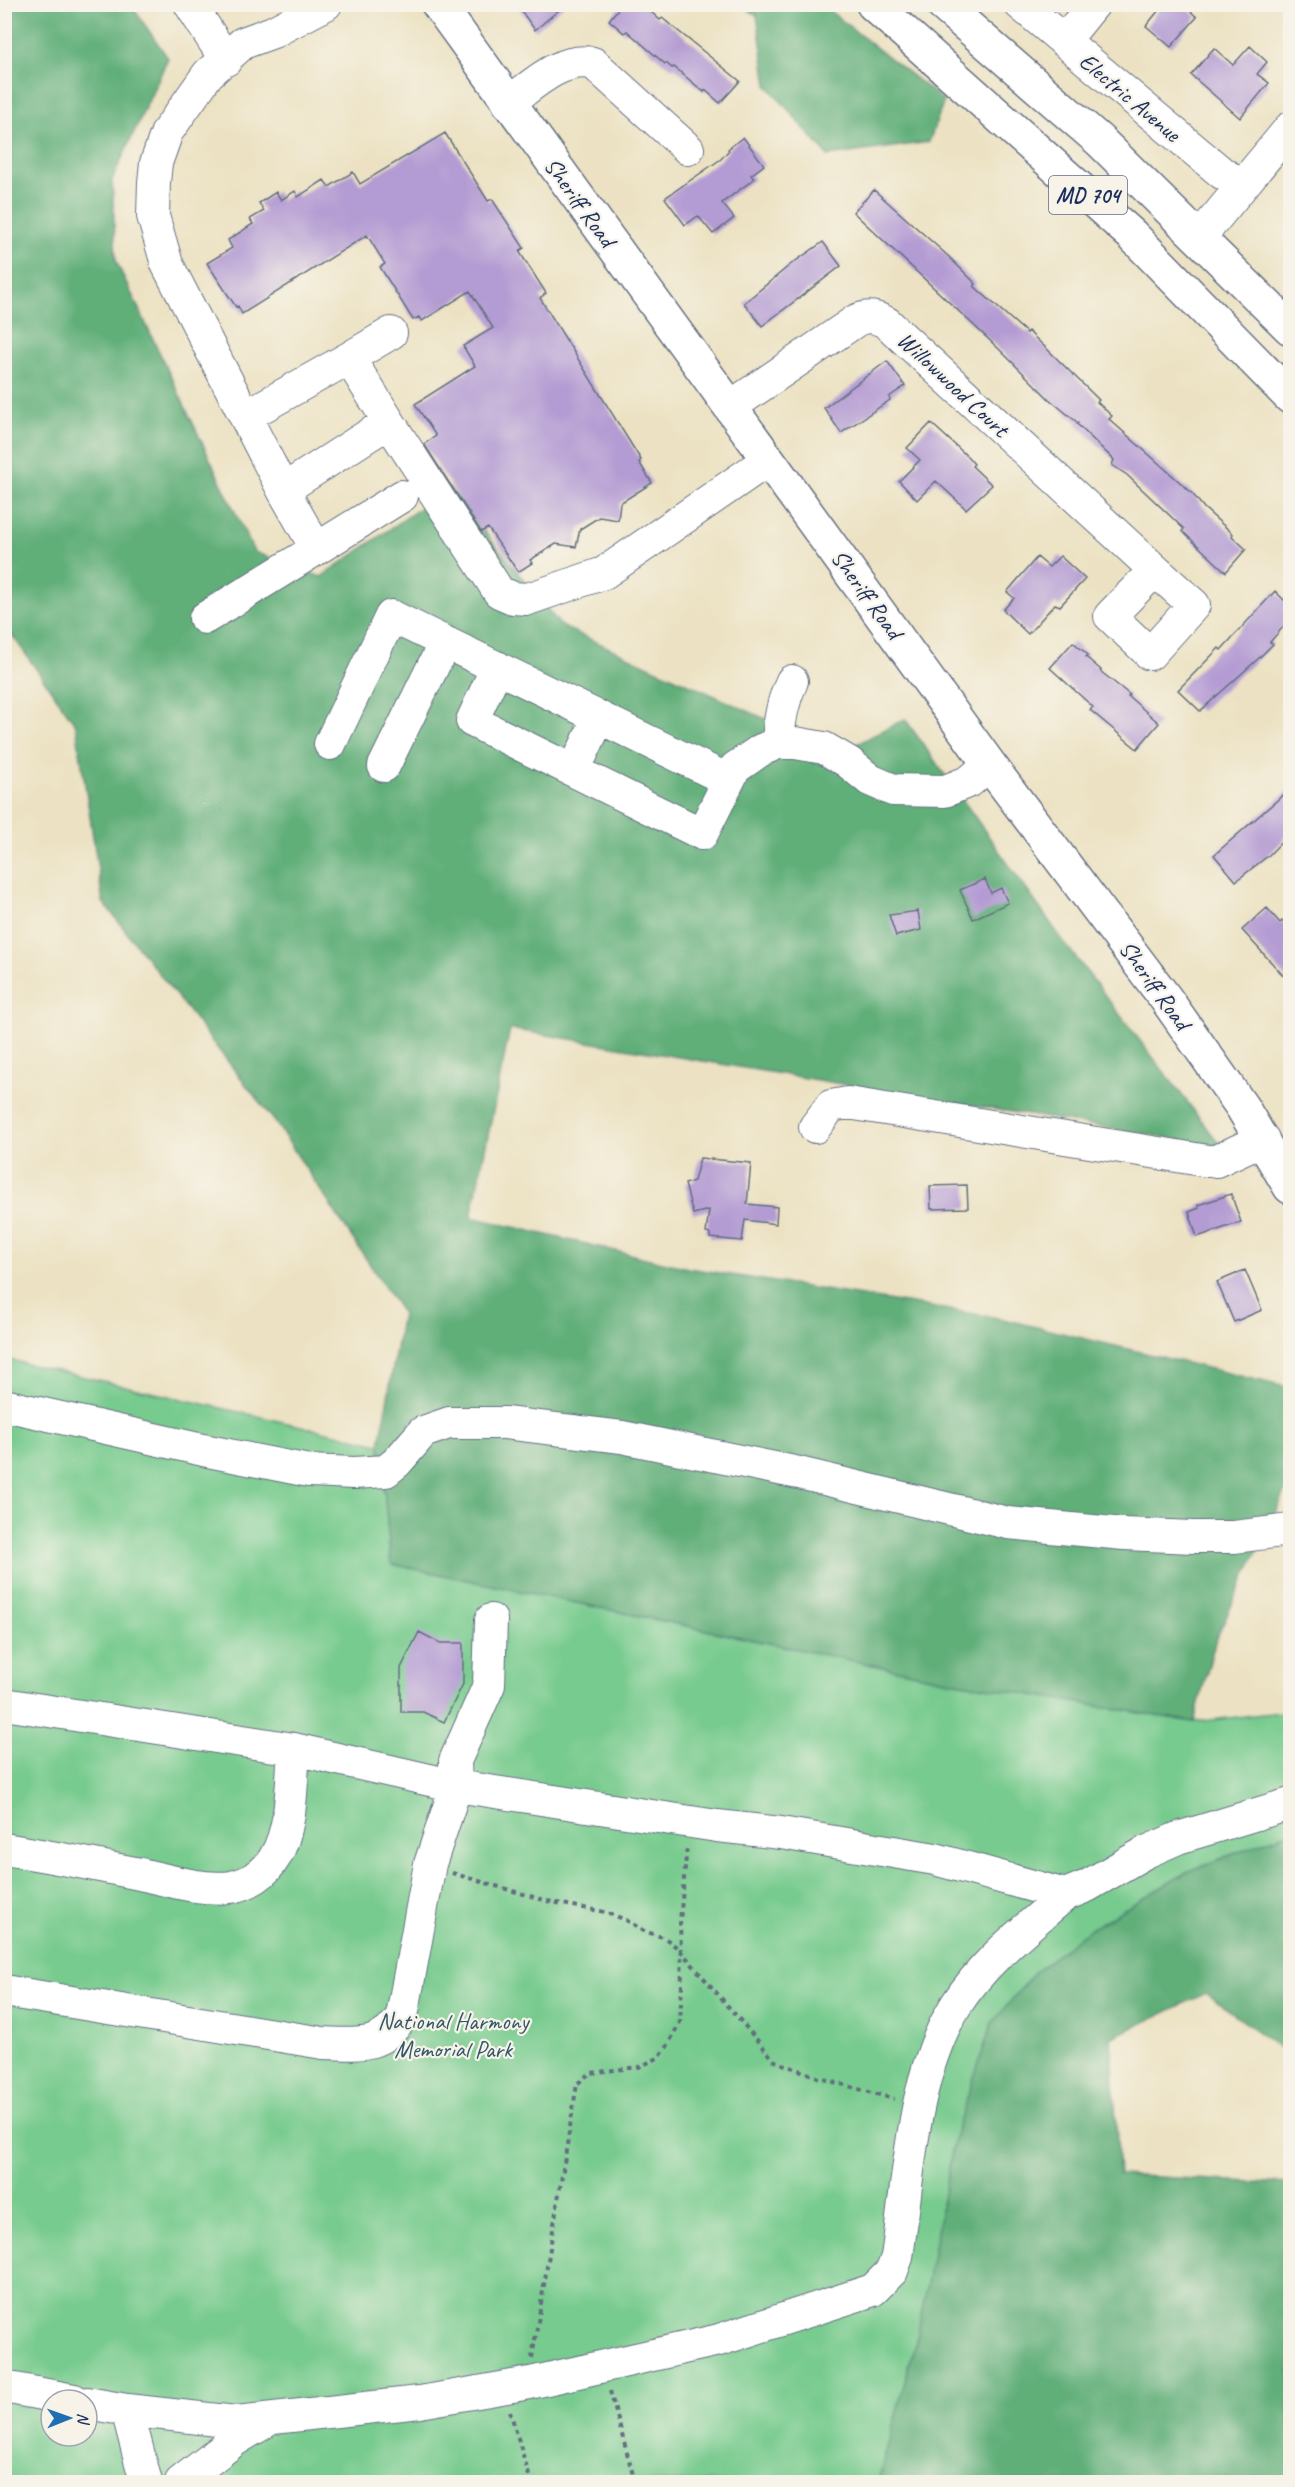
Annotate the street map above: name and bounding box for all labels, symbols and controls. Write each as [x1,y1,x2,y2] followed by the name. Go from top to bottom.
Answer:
[1073,46,1189,150] street label: Electric Avenue
[538,151,625,255] street label: Sheriff Road
[1049,176,1127,214] road number: MD 704
[891,325,1016,445] street label: Willowwood Court
[825,543,912,647] street label: Sheriff Road
[1113,934,1200,1038] street label: Sheriff Road
[378,2006,530,2064] park label: National Harmony Memorial Park
[39,2388,99,2448] north arrow
[73,2413,93,2426] text: N

